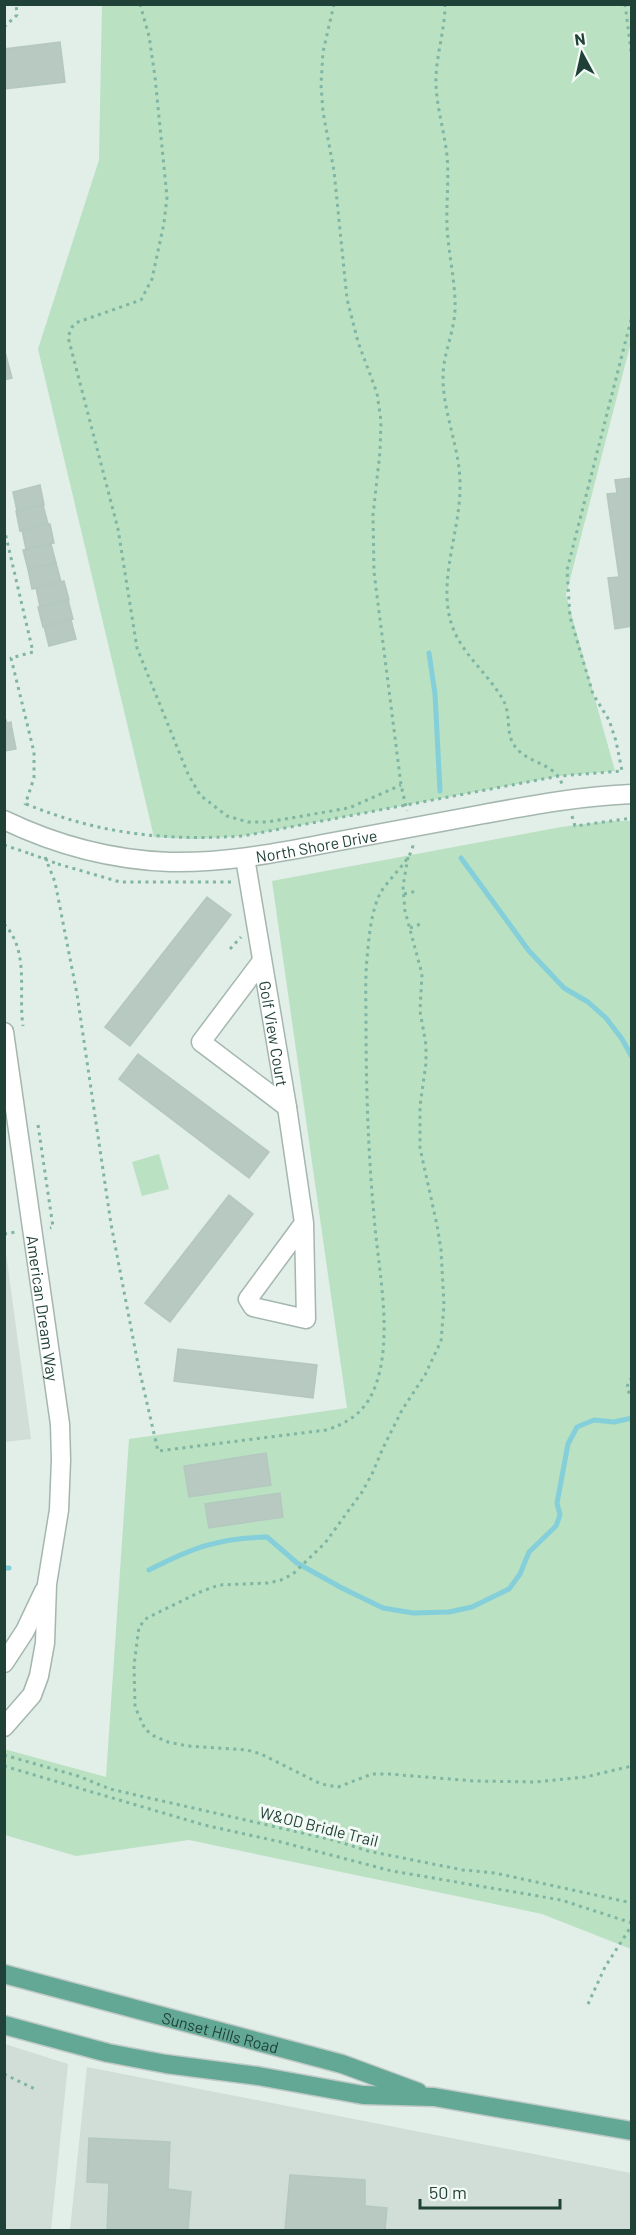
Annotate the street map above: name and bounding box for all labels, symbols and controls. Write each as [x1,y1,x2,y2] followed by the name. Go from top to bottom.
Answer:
[552,24,612,84] north arrow
[573,29,586,49] text: N
[254,825,379,865] street label: North Shore Drive
[256,979,293,1088] street label: Golf View Court
[24,1234,63,1383] street label: American Dream Way
[258,1802,380,1850] street label: W&OD Bridle Trail
[160,2007,281,2056] street label: Sunset Hills Road
[420,2172,560,2210] scale bar
[429,2181,467,2203] text: 50 m

